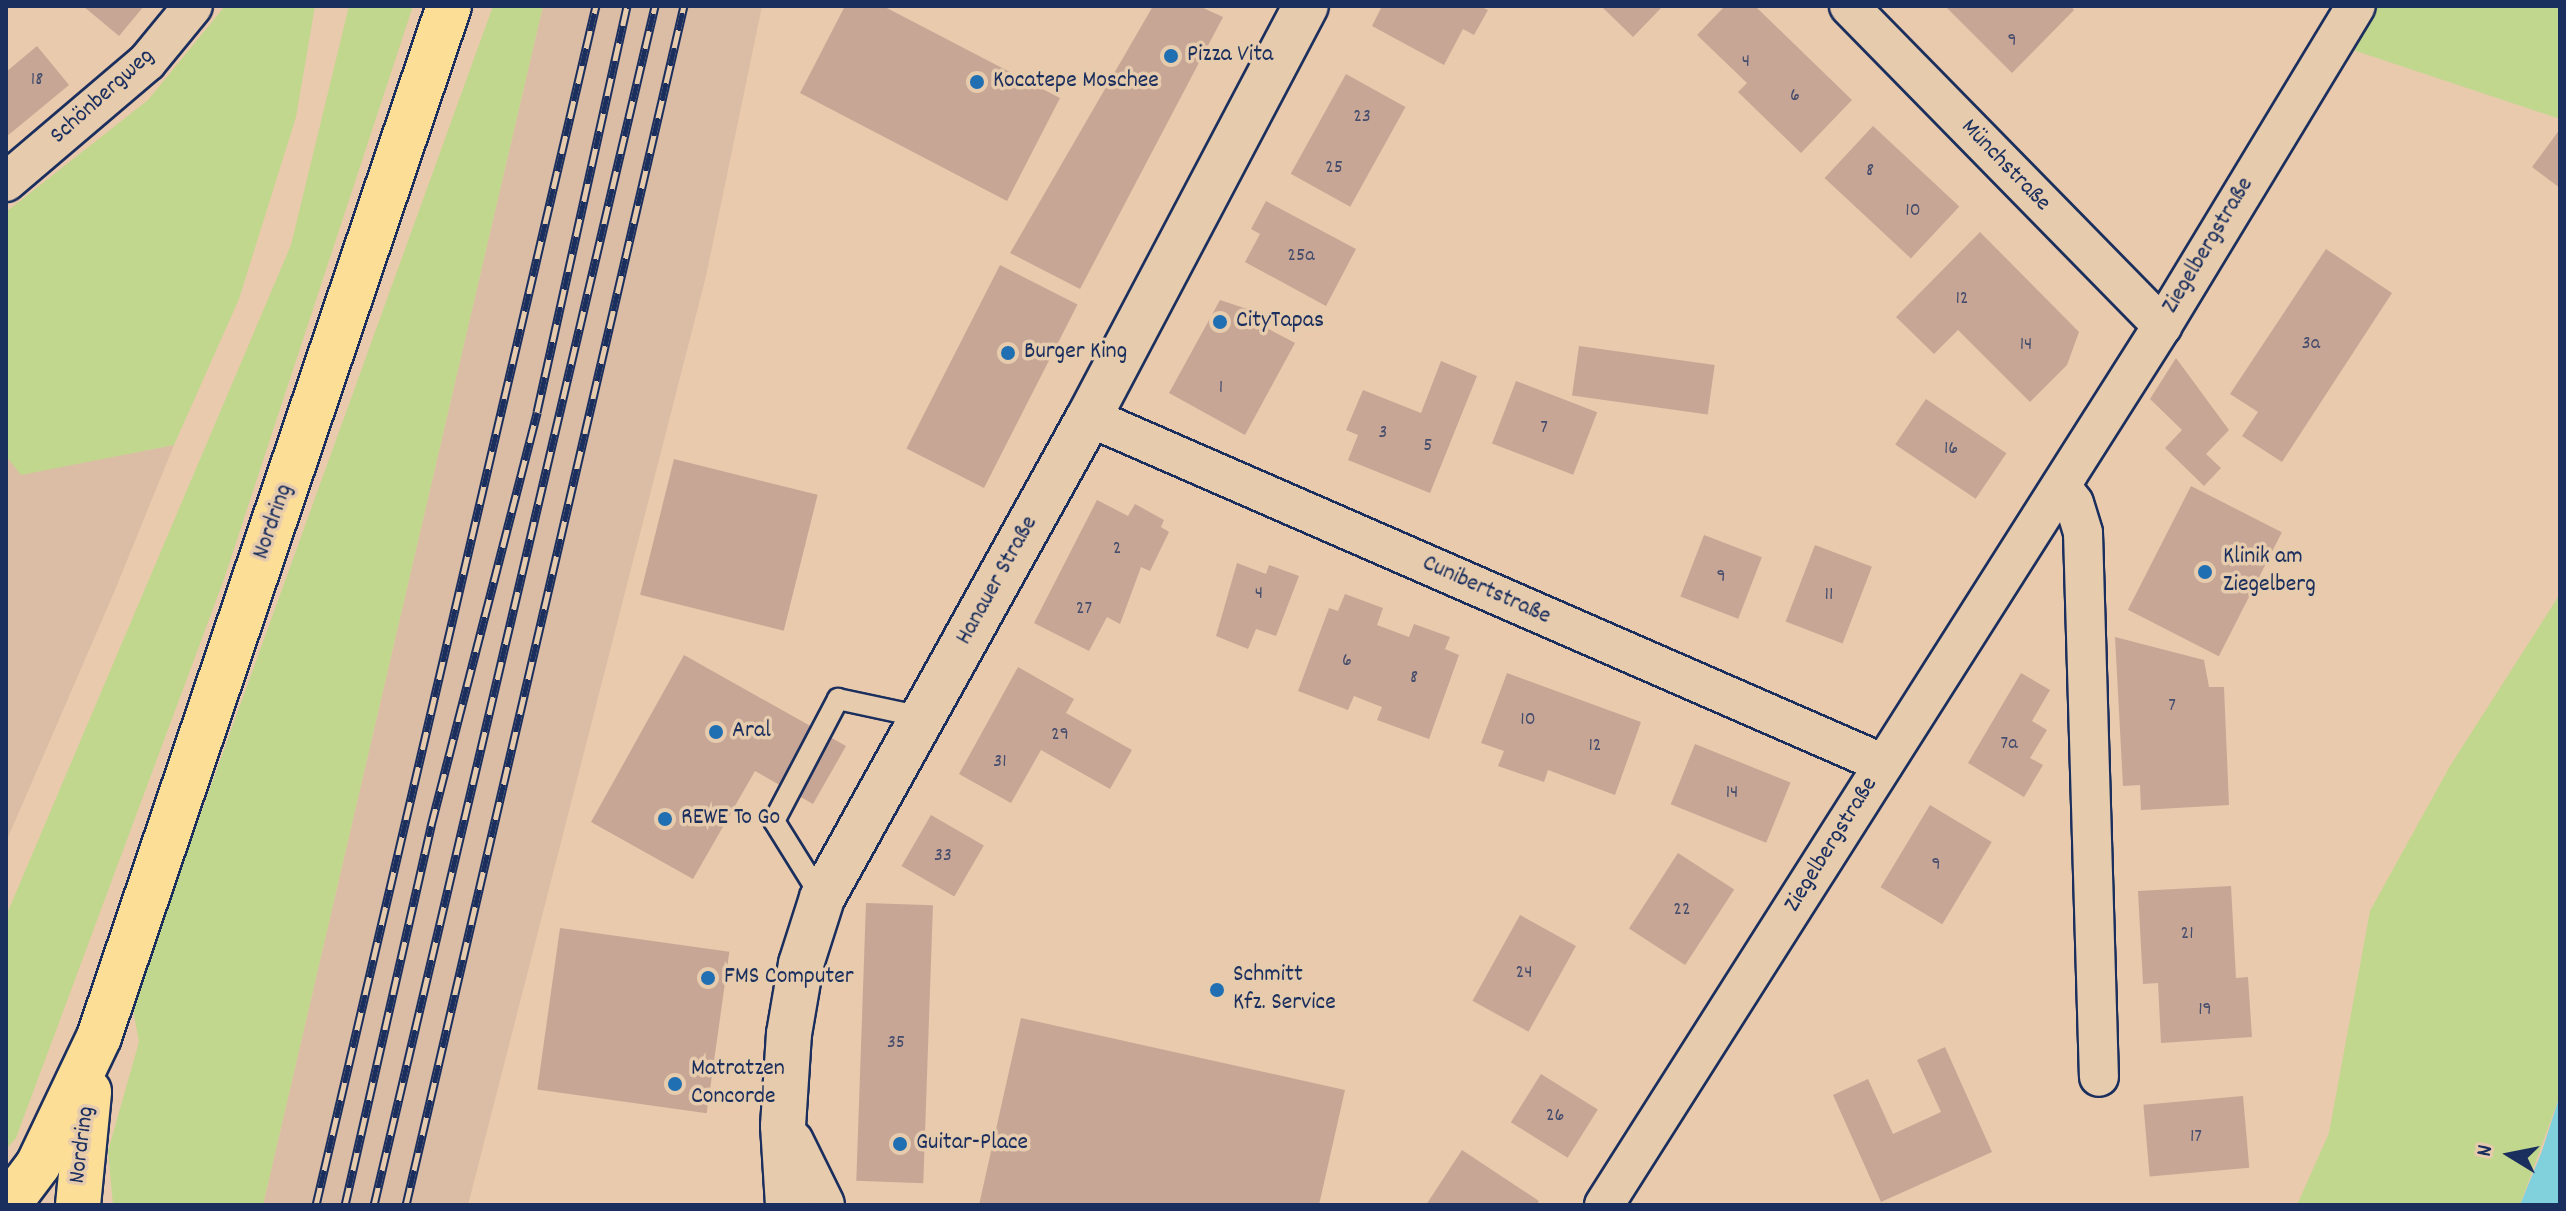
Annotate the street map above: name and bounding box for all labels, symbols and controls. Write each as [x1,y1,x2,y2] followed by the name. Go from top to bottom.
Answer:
[2007,29,2017,53] house number: 9
[1187,42,1273,70] place label: Pizza Vita
[45,43,161,151] street label: Schönbergweg
[1162,47,1180,65] marker: Pizza Vita
[1742,50,1750,74] house number: 4
[31,68,43,92] house number: 18
[993,68,1159,96] place label: Kocatepe Moschee
[968,73,986,91] marker: Kocatepe Moschee
[1790,84,1800,108] house number: 6
[1353,105,1371,129] house number: 23
[1954,114,2056,218] street label: Münchstraße
[1325,156,1343,180] house number: 25
[1866,159,1874,183] house number: 8
[2157,173,2261,319] street label: Ziegelbergstraße
[1905,199,1921,223] house number: 10
[1287,244,1315,268] house number: 25a
[1955,287,1969,311] house number: 12
[1236,308,1324,336] place label: CityTapas
[1211,313,1229,331] marker: CityTapas
[2302,332,2320,356] house number: 3a
[2020,333,2032,357] house number: 14
[1024,339,1127,367] place label: Burger King
[999,344,1017,362] marker: Burger King
[1219,376,1223,400] house number: 1
[1540,416,1548,440] house number: 7
[1379,421,1387,445] house number: 3
[1423,434,1433,458] house number: 5
[1944,437,1958,461] house number: 16
[248,481,300,563] street label: Nordring
[951,512,1045,650] street label: Hanauer Straße
[1113,537,1121,561] house number: 2
[2223,544,2316,600] place label: Klinik am Ziegelberg
[1417,550,1555,632] street label: Cunibertstraße
[2194,561,2216,583] marker: Klinik am Ziegelberg
[1716,565,1726,589] house number: 9
[1255,582,1263,606] house number: 4
[1825,583,1833,607] house number: 11
[1076,597,1092,621] house number: 27
[1342,649,1352,673] house number: 6
[1410,666,1418,690] house number: 8
[2168,694,2176,718] house number: 7
[1520,708,1536,732] house number: 10
[732,718,771,746] place label: Aral
[707,723,725,741] marker: Aral
[1051,723,1069,747] house number: 29
[2000,732,2018,756] house number: 7a
[1588,734,1602,758] house number: 12
[993,750,1007,774] house number: 31
[1779,772,1885,918] street label: Ziegelbergstraße
[1726,781,1738,805] house number: 14
[681,805,780,833] place label: REWE To Go
[656,810,674,828] marker: REWE To Go
[934,844,952,868] house number: 33
[1931,853,1941,877] house number: 9
[1673,898,1691,922] house number: 22
[2180,922,2194,946] house number: 21
[1515,961,1533,985] house number: 24
[1233,962,1336,1018] place label: Schmitt Kfz. Service
[724,964,854,992] place label: FMS Computer
[699,969,717,987] marker: FMS Computer
[1208,981,1226,999] marker: Schmitt Kfz. Service
[2198,998,2212,1022] house number: 19
[887,1031,905,1055] house number: 35
[691,1056,785,1112] place label: Matratzen Concorde
[666,1075,684,1093] marker: Matratzen Concorde
[1546,1104,1564,1128] house number: 26
[64,1105,102,1185] street label: Nordring
[2470,1115,2550,1195] north arrow
[2190,1125,2202,1149] house number: 17
[916,1130,1028,1158] place label: Guitar-Place
[891,1135,909,1153] marker: Guitar-Place
[2470,1143,2502,1159] text: N

